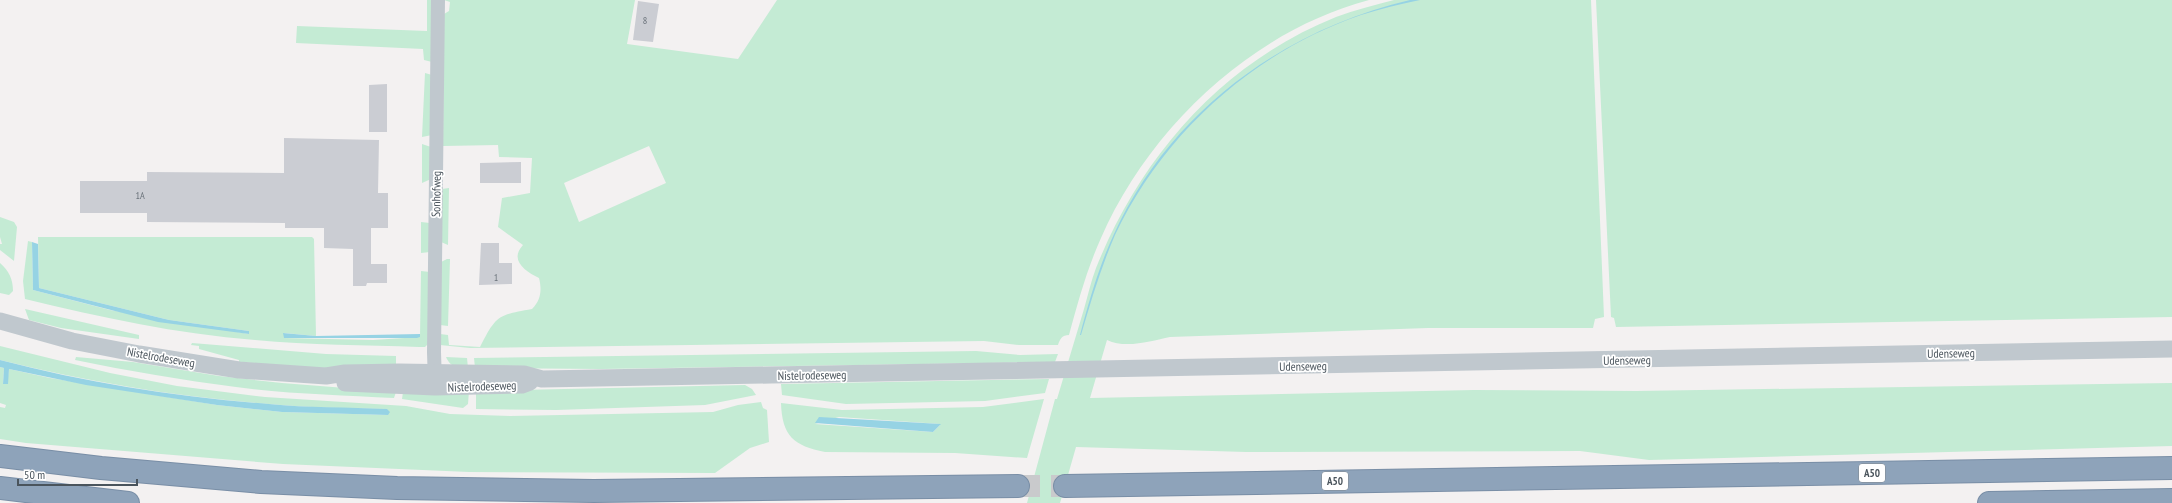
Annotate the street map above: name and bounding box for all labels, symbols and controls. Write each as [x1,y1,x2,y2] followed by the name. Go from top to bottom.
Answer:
[643,14,647,27] house number: 8
[428,171,444,217] street label: Sonhofweg
[135,189,145,202] house number: 1A
[494,271,498,284] house number: 1
[126,344,196,370] street label: Nistelrodeseweg
[1927,345,1975,361] street label: Udenseweg
[1603,352,1651,368] street label: Udenseweg
[1279,358,1327,374] street label: Udenseweg
[778,367,846,383] street label: Nistelrodeseweg
[447,377,517,395] street label: Nistelrodeseweg
[18,461,137,487] scale bar
[1859,464,1885,482] road number: A50
[24,467,45,482] text: 50 m
[1322,472,1348,490] road number: A50

